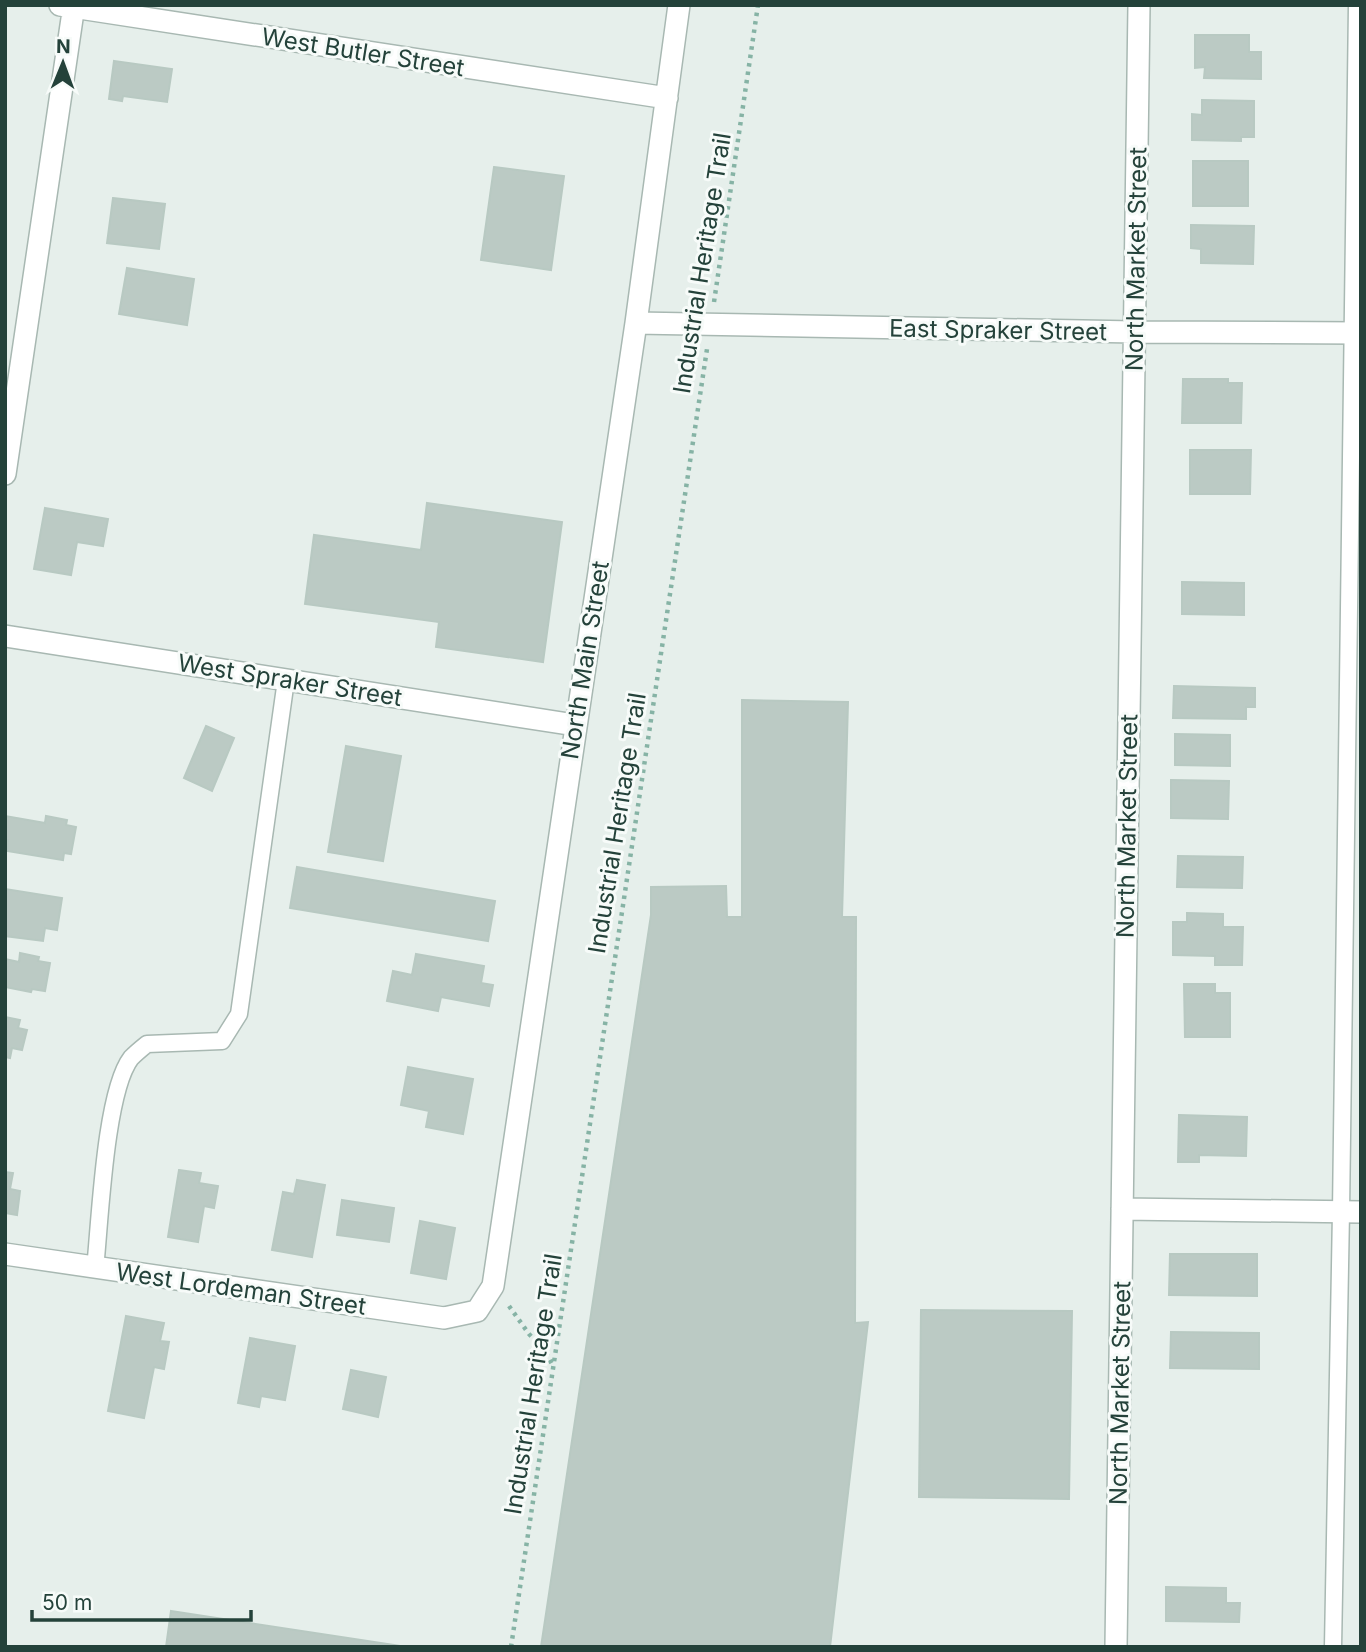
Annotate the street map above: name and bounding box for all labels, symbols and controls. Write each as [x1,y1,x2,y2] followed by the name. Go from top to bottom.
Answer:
[260,22,467,82] street label: West Butler Street
[28,28,98,98] north arrow
[56,35,71,58] text: N
[667,131,737,395] street label: Industrial Heritage Trail
[1120,147,1152,371] street label: North Market Street
[889,314,1107,346] street label: East Spraker Street
[555,559,615,761] street label: North Main Street
[176,648,404,712] street label: West Spraker Street
[582,691,652,955] street label: Industrial Heritage Trail
[1111,714,1143,938] street label: North Market Street
[498,1252,568,1516] street label: Industrial Heritage Trail
[114,1257,368,1321] street label: West Lordeman Street
[1104,1281,1136,1505] street label: North Market Street
[32,1578,250,1622] scale bar
[42,1590,92,1615] text: 50 m

